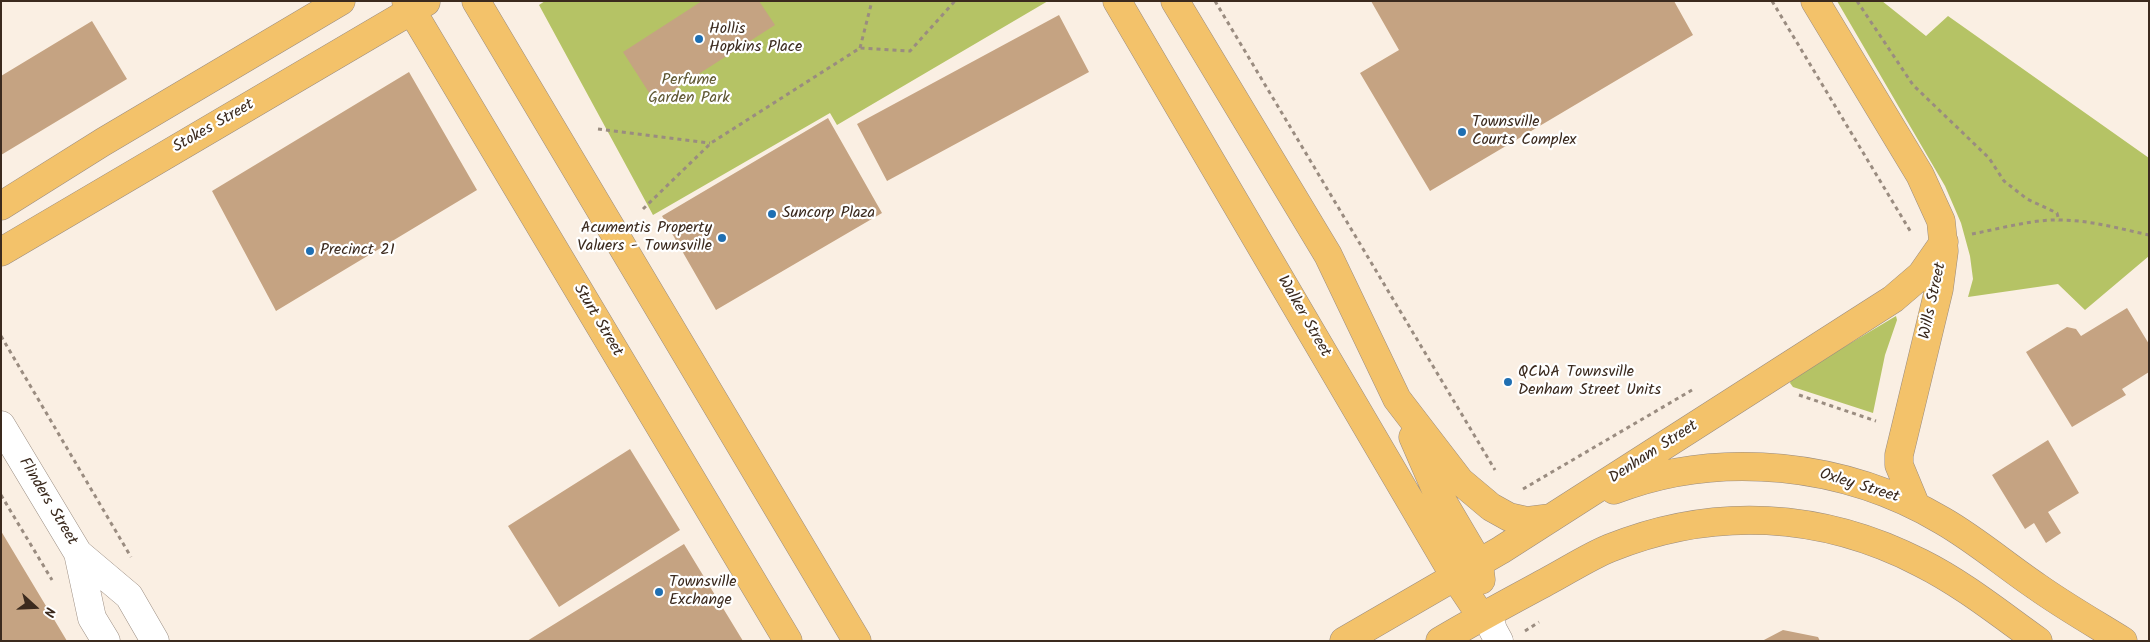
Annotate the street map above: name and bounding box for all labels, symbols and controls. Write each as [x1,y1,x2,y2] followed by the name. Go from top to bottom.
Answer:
[709,20,802,58] place label: Hollis Hopkins Place
[693,33,705,45] marker: Hollis Hopkins Place
[648,71,730,109] park label: Perfume Garden Park
[170,96,258,158] street label: Stokes Street
[1472,113,1576,151] place label: Townsville Courts Complex
[1456,126,1468,138] marker: Townsville Courts Complex
[782,204,875,224] place label: Suncorp Plaza
[766,208,778,220] marker: Suncorp Plaza
[577,219,712,257] place label: Acumentis Property Valuers - Townsville
[716,232,728,244] marker: Acumentis Property Valuers - Townsville
[320,241,395,261] place label: Precinct 21
[304,245,316,257] marker: Precinct 21
[1917,261,1951,341] street label: Wills Street
[1272,273,1334,361] street label: Walker Street
[568,281,626,361] street label: Sturt Street
[1518,363,1661,401] place label: QCWA Townsville Denham Street Units
[1502,376,1514,388] marker: QCWA Townsville Denham Street Units
[1606,417,1702,489] street label: Denham Street
[13,455,81,549] street label: Flinders Street
[1817,466,1901,508] street label: Oxley Street
[669,573,737,611] place label: Townsville Exchange
[10,582,60,632] north arrow
[653,586,665,598] marker: Townsville Exchange
[37,604,61,620] text: N

